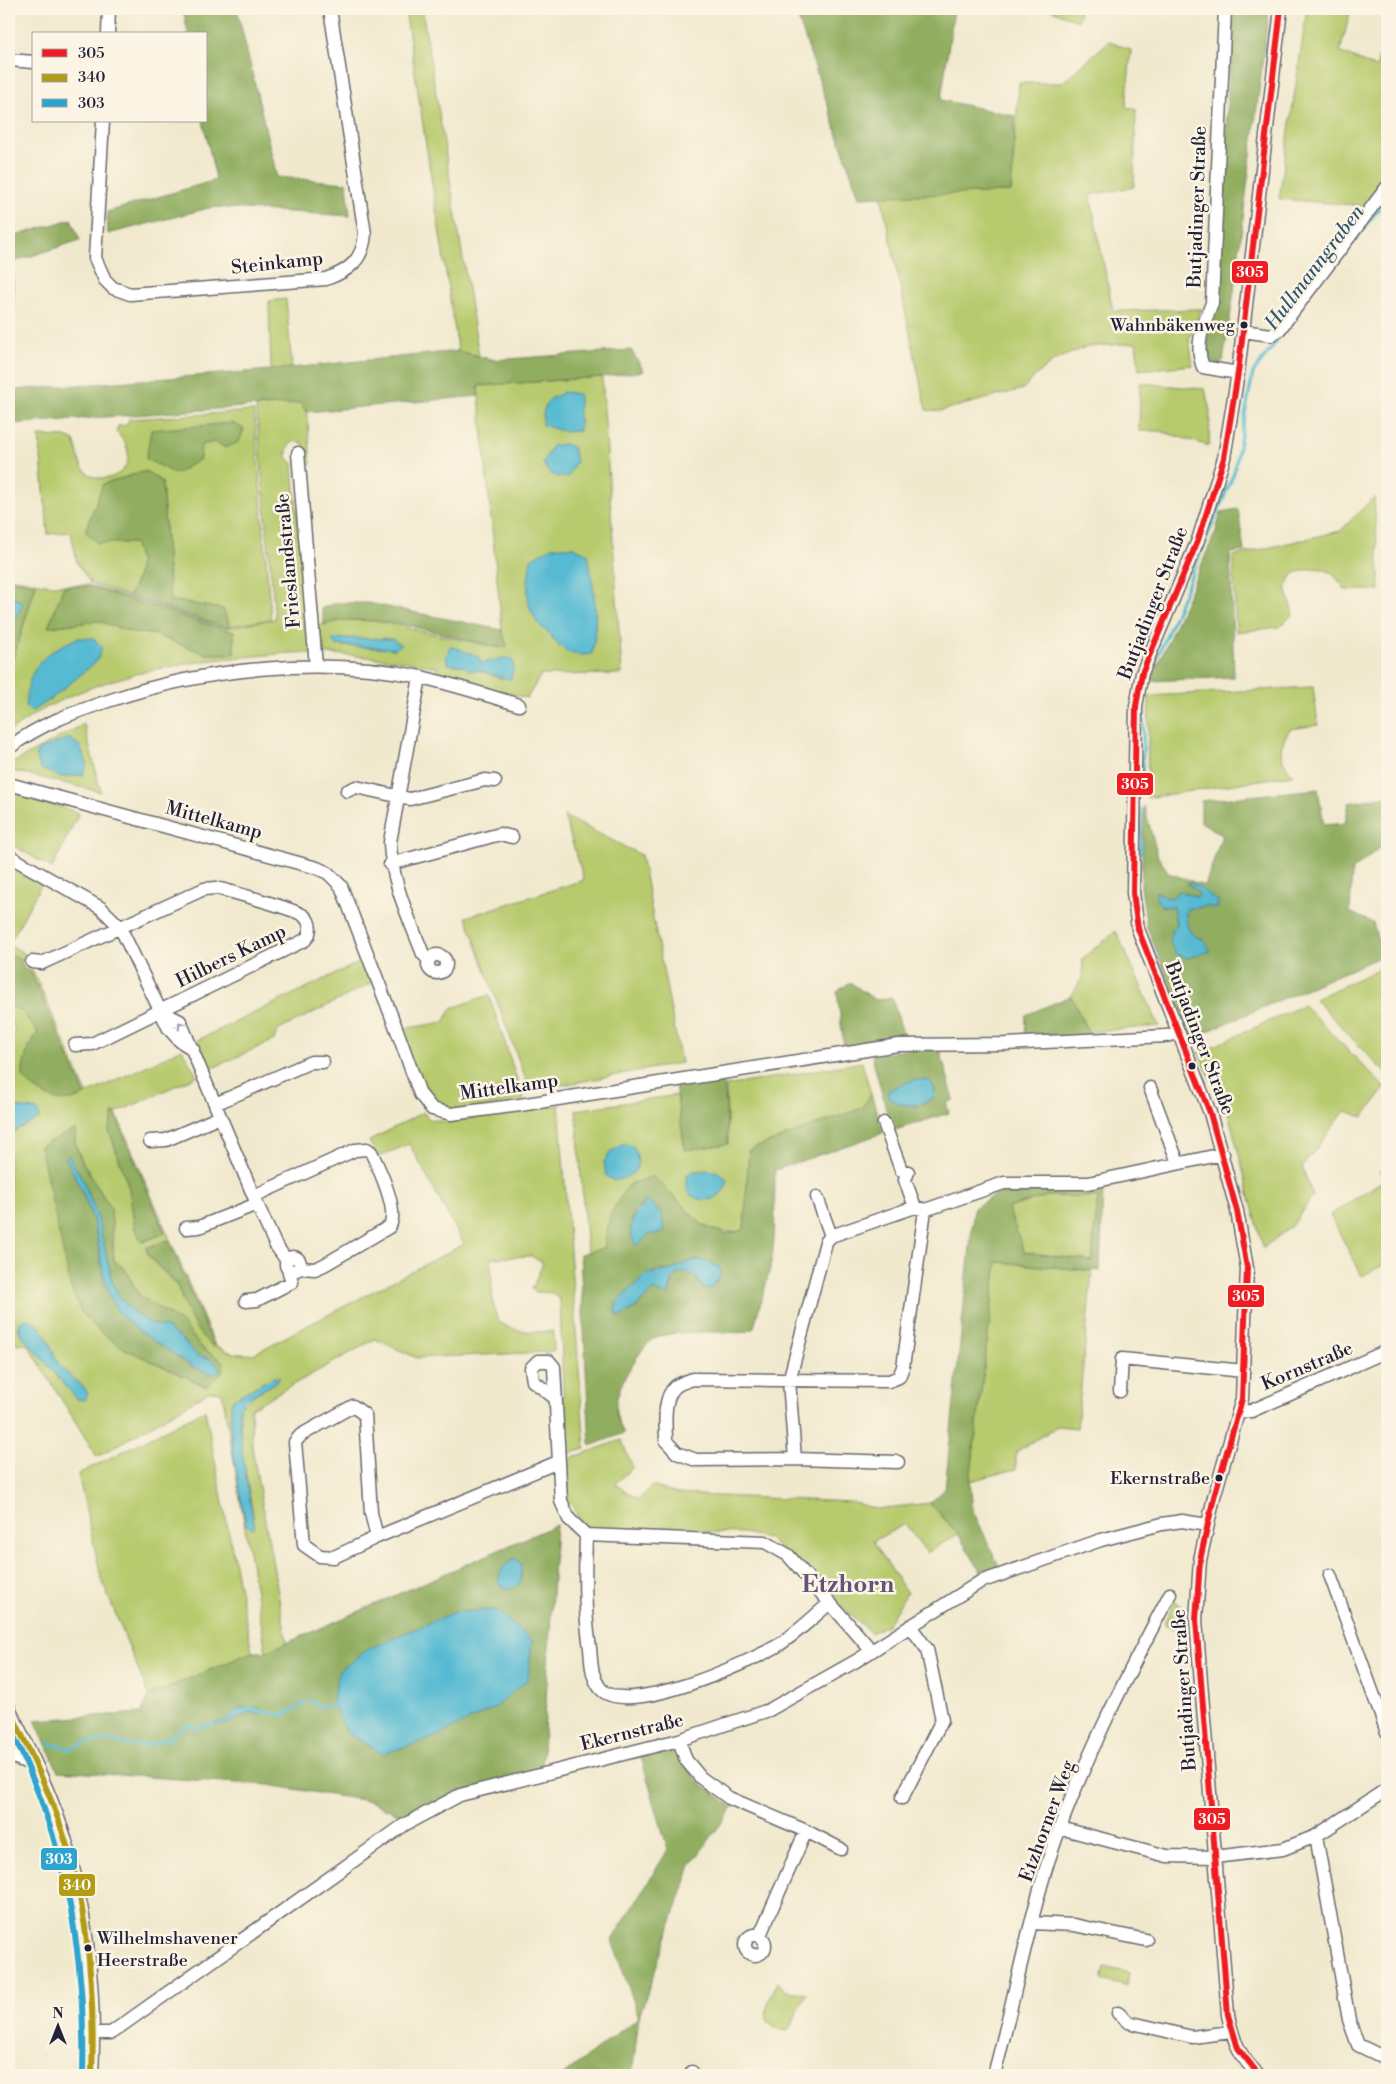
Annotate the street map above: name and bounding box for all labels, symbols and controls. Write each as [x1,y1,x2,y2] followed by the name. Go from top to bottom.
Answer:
[32,32,208,122] legend
[78,44,105,63] text: 305
[78,68,105,87] text: 340
[78,94,105,113] text: 303
[1182,126,1212,289] street label: Butjadinger Straße
[1259,200,1371,336] water label: Hullmanngraben
[230,246,324,280] street label: Steinkamp
[1231,260,1269,284] line badge: 305
[1236,264,1264,282] text: 305
[1109,314,1236,337] place label: Wahnbäkenweg
[1239,320,1249,330] marker: Wahnbäkenweg
[270,492,306,630] street label: Frieslandstraße
[1112,523,1193,684] street label: Butjadinger Straße
[1116,772,1154,796] line badge: 305
[1121,776,1149,794] text: 305
[163,796,265,844] street label: Mittelkamp
[172,919,290,993] street label: Hilbers Kamp
[1159,957,1240,1118] street label: Butjadinger Straße
[178,1021,187,1031] one-way arrow
[1187,1061,1197,1071] unlabelled marker
[458,1068,560,1106] street label: Mittelkamp
[1227,1284,1265,1308] line badge: 305
[1232,1288,1260,1306] text: 305
[1257,1336,1357,1396] street label: Kornstraße
[1110,1467,1210,1490] place label: Ekernstraße
[1214,1473,1224,1483] marker: Ekernstraße
[802,1570,895,1600] district label: Etzhorn
[1166,1608,1202,1773] street label: Butjadinger Straße
[578,1708,686,1756] street label: Ekernstraße
[1014,1757,1080,1885] street label: Etzhorner Weg
[1193,1807,1231,1831] line badge: 305
[1198,1811,1226,1829] text: 305
[40,1847,78,1871] line badge: 303
[45,1851,73,1869] text: 303
[58,1873,96,1897] line badge: 340
[63,1877,91,1895] text: 340
[96,1927,238,1972] place label: Wilhelmshavener Heerstraße
[83,1943,93,1953] marker: Wilhelmshavener Heerstraße
[32,2002,82,2052] north arrow
[52,2005,64,2023] text: N

